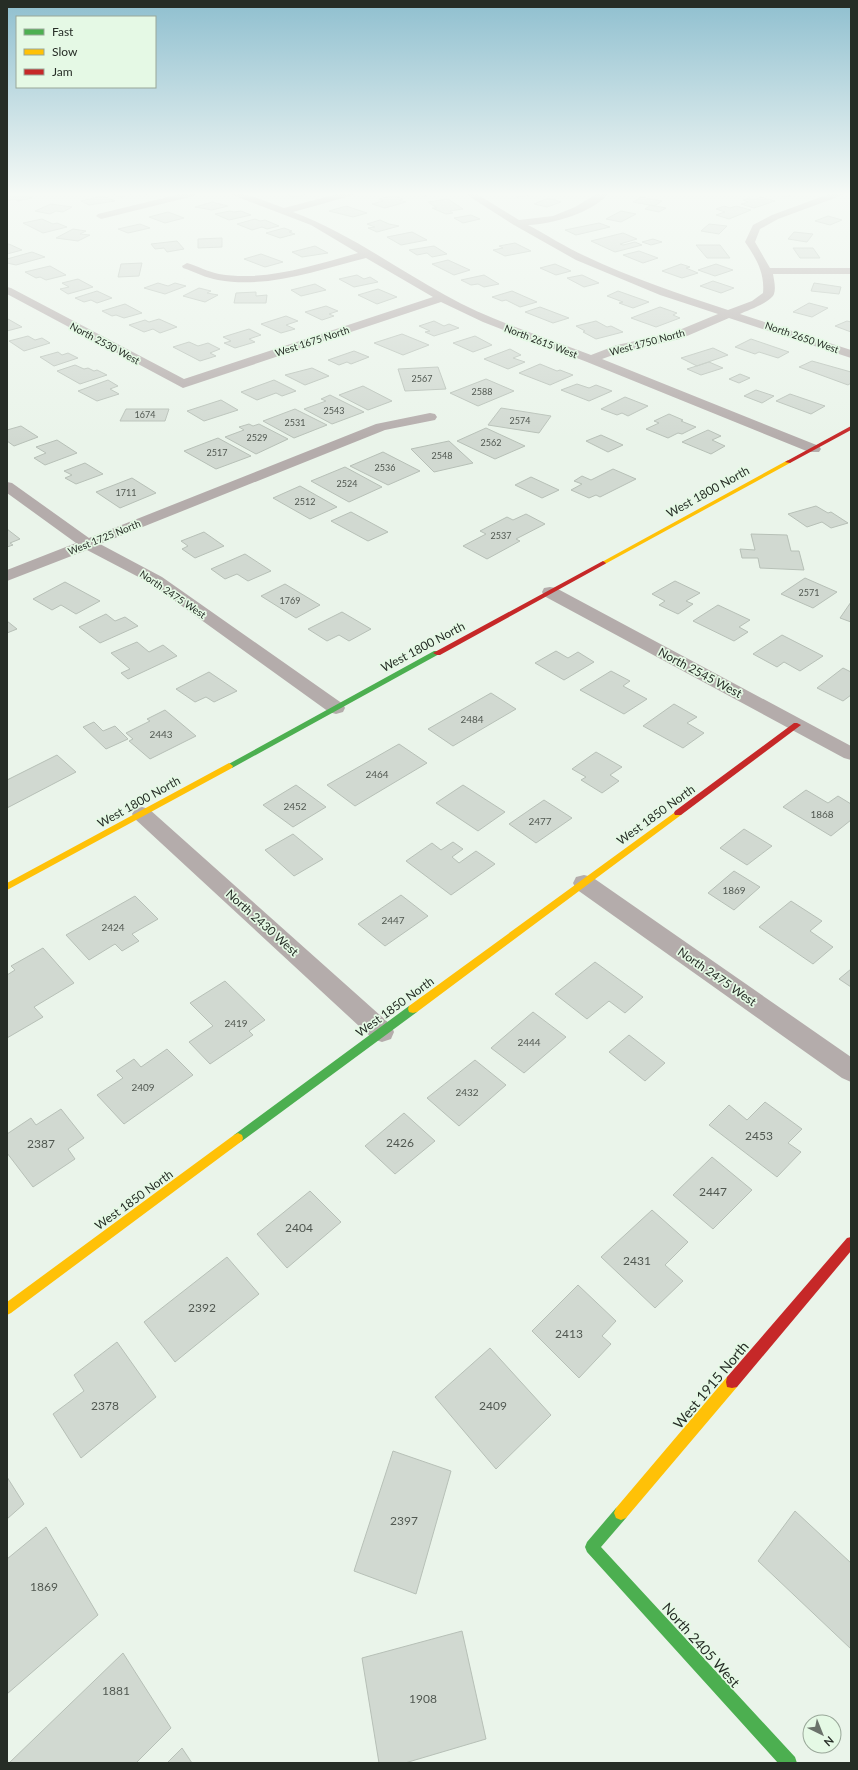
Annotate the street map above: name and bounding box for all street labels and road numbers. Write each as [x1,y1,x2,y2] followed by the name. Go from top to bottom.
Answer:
[764,319,841,355] street label: North 2650 West
[68,320,142,367] street label: North 2530 West
[503,322,580,361] street label: North 2615 West
[273,323,351,359] street label: West 1675 North
[608,326,686,358] street label: West 1750 North
[664,463,752,521] street label: West 1800 North
[66,517,142,557] street label: West 1725 North
[138,567,209,621] street label: North 2475 West
[378,618,467,675] street label: West 1800 North
[656,644,745,701] street label: North 2545 West
[95,773,183,831] street label: West 1800 North
[614,781,698,848] street label: West 1850 North
[223,886,302,960] street label: North 2430 West
[675,944,760,1010] street label: North 2475 West
[353,973,437,1040] street label: West 1850 North
[92,1166,176,1233] street label: West 1850 North
[669,1338,752,1432] street label: West 1915 North
[659,1599,744,1690] street label: North 2405 West

